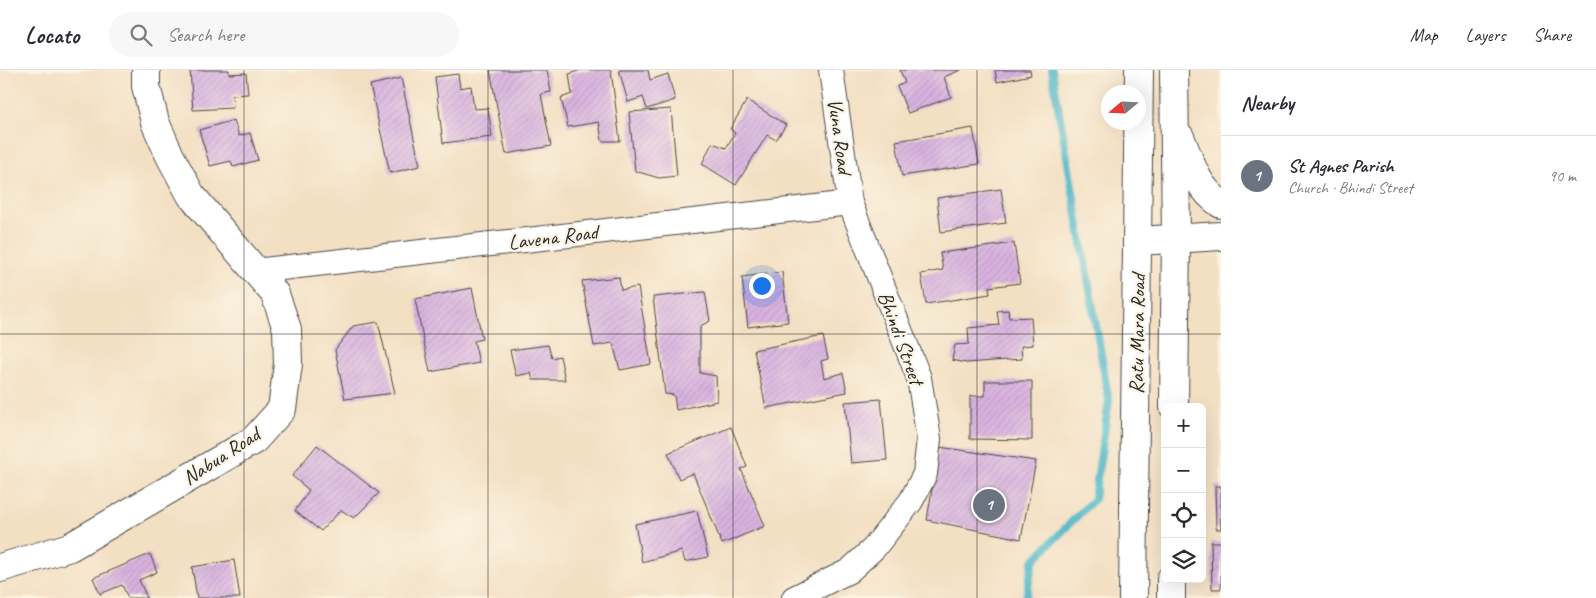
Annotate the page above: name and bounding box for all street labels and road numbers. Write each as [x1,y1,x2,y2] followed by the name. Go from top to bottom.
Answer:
[822,97,859,179] street label: Vuna Road
[507,218,602,255] street label: Lavena Road
[1123,271,1151,394] street label: Ratu Mara Road
[872,288,931,391] street label: Bhindi Street
[177,419,268,491] street label: Nabua Road

